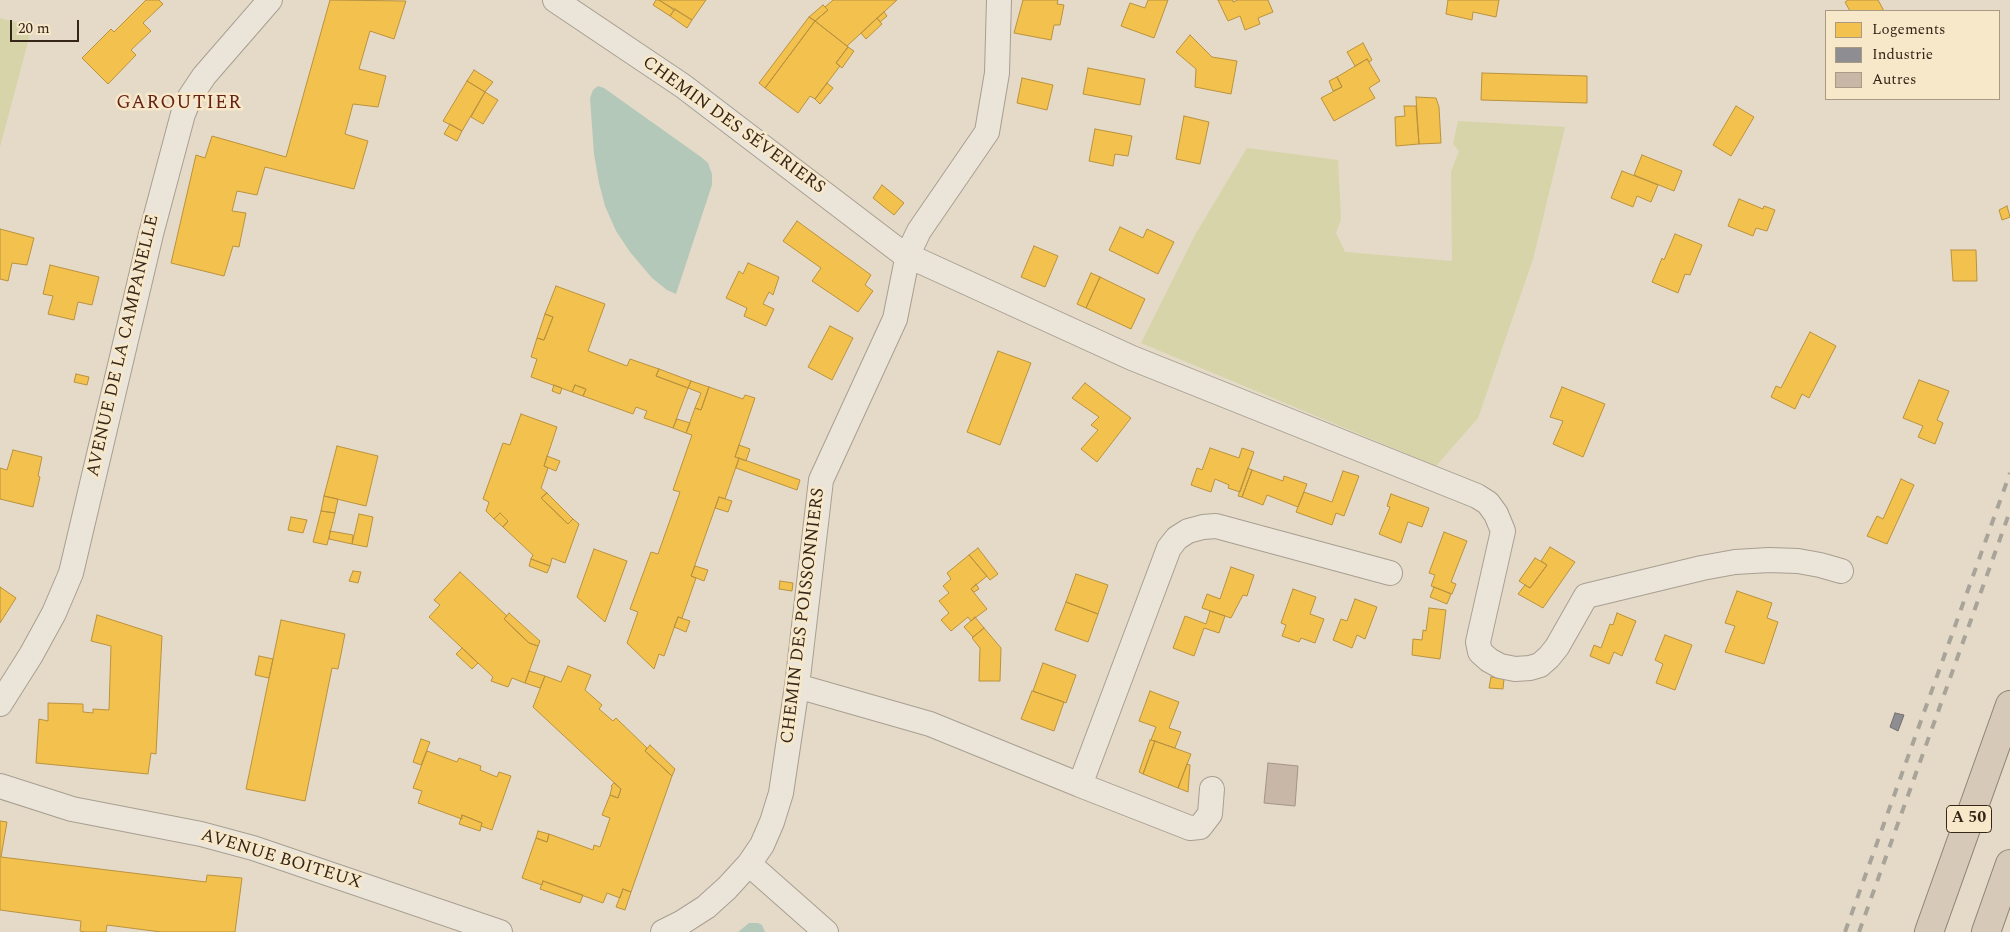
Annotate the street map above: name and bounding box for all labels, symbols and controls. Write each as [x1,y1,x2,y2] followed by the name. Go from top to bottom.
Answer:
[12,10,81,42] scale bar
[1825,10,2000,100] legend
[18,17,50,40] text: 20 m
[1872,18,1946,41] text: Logements
[1872,43,1933,66] text: Industrie
[637,52,829,200] street label: CHEMIN DES SÉVERIERS
[1872,68,1917,91] text: Autres
[115,93,243,115] district label: GAROUTIER
[83,213,165,479] street label: AVENUE DE LA CAMPANELLE
[778,487,830,745] street label: CHEMIN DES POISSONNIERS
[1946,806,1992,832] road number: A 50
[198,825,364,895] street label: AVENUE BOITEUX

